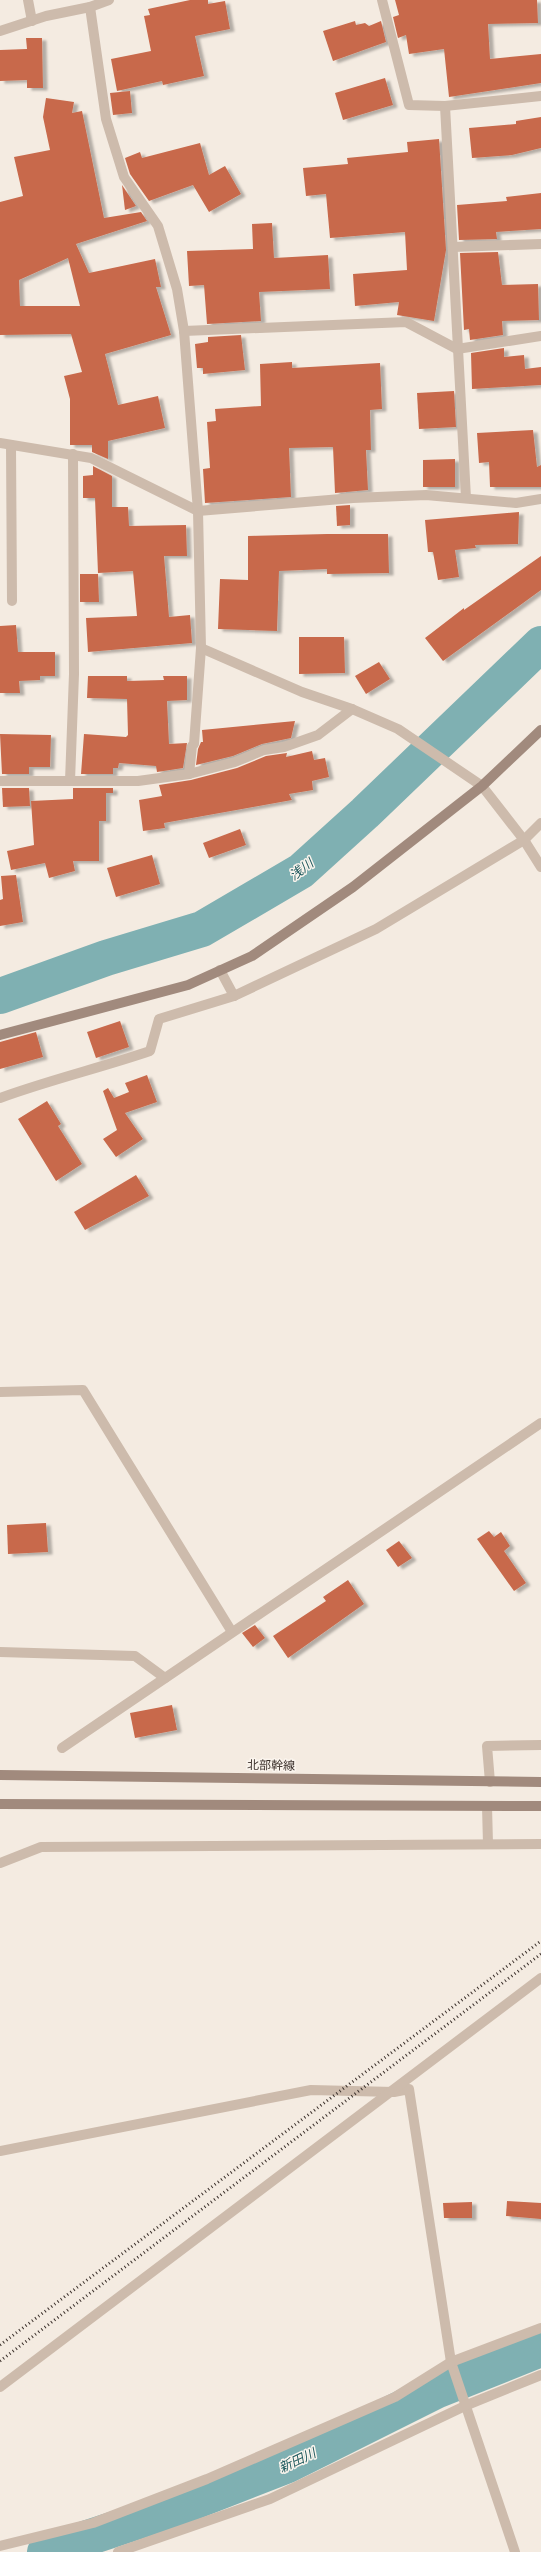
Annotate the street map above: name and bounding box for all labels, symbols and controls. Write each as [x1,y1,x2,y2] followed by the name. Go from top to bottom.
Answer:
[286,854,318,883] water label: 浅川
[247,1757,295,1773] street label: 北部幹線
[276,2444,320,2475] water label: 新田川

